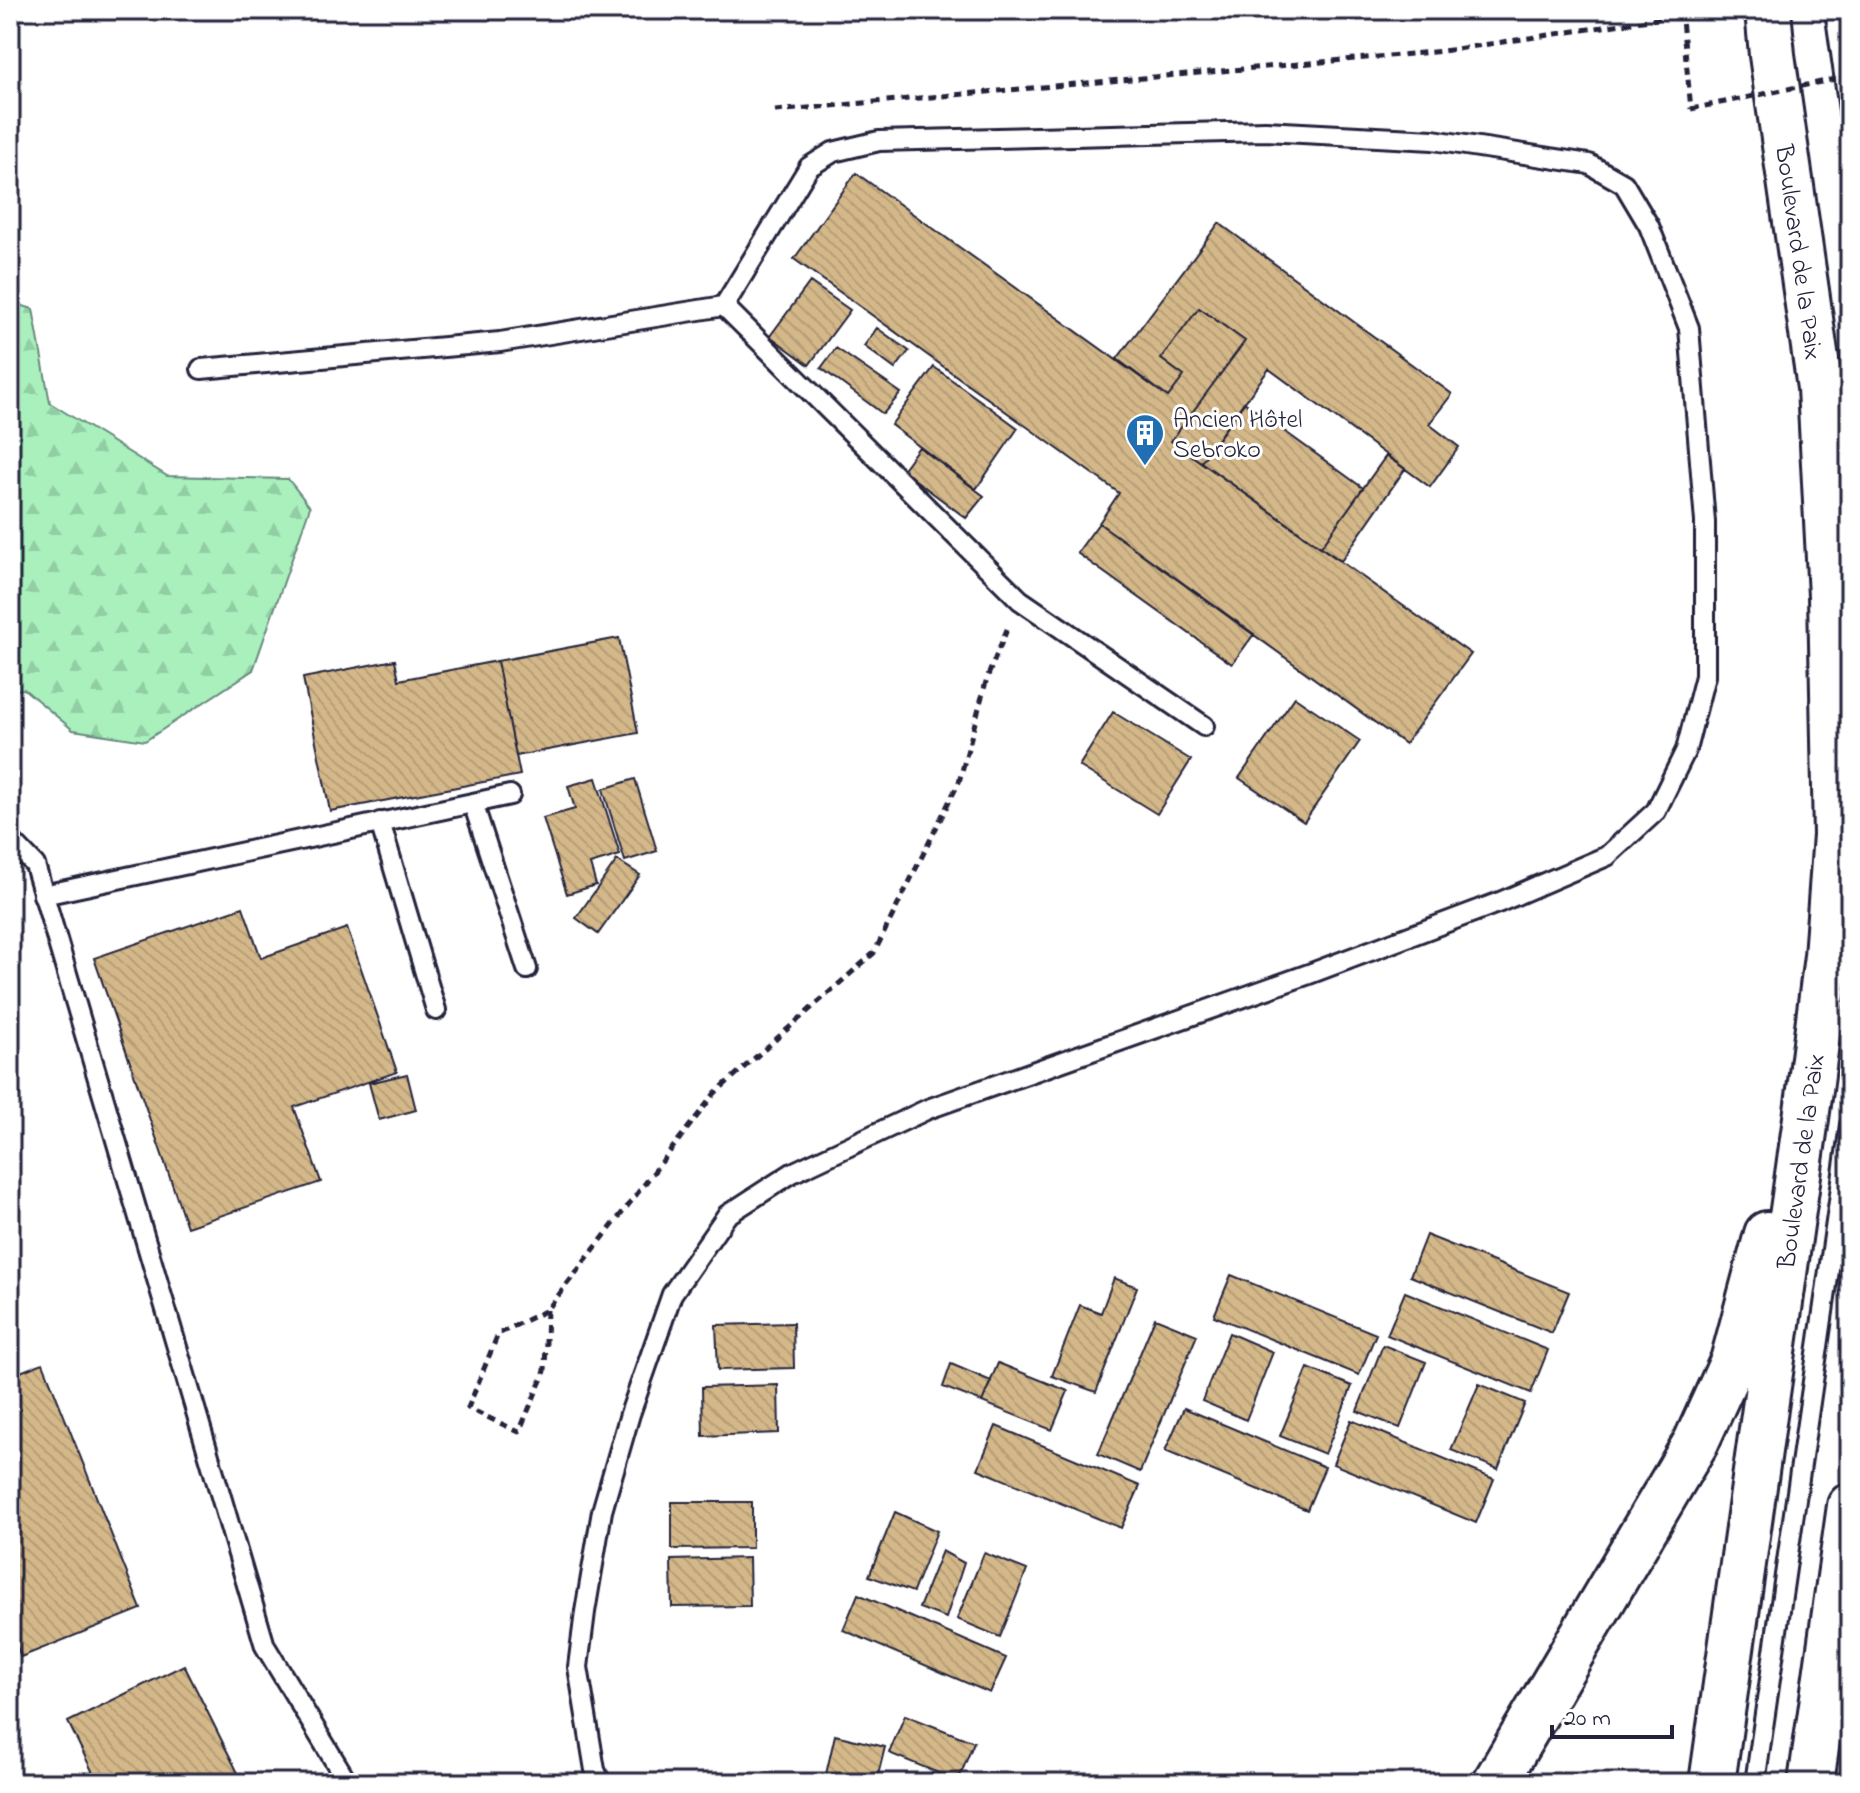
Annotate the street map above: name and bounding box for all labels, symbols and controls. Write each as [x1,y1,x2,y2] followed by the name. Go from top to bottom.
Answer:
[1763,142,1831,362] street label: Boulevard de la Paix
[1173,402,1302,470] place label: Ancien Hôtel Sebroko
[1124,412,1166,467] building icon: Ancien Hôtel Sebroko
[1769,1052,1836,1273] street label: Boulevard de la Paix
[1552,1689,1672,1739] scale bar
[1564,1702,1611,1737] text: 20 m

